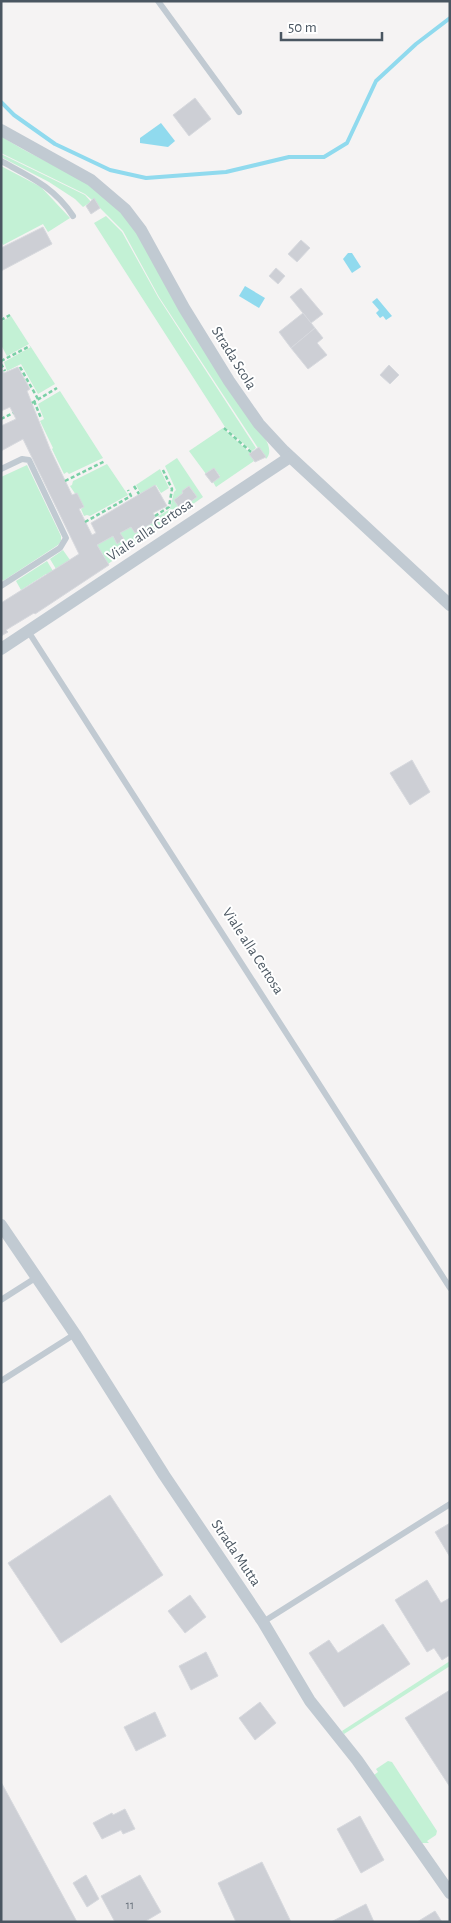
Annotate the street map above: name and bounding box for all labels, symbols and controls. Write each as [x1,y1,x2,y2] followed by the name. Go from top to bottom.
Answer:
[281,10,382,42] scale bar
[288,20,317,35] text: 50 m
[209,324,259,392] street label: Strada Scola
[105,496,196,564] street label: Viale alla Certosa
[220,905,286,997] street label: Viale alla Certosa
[208,1517,264,1589] street label: Strada Mutta
[126,1899,134,1911] house number: 11

